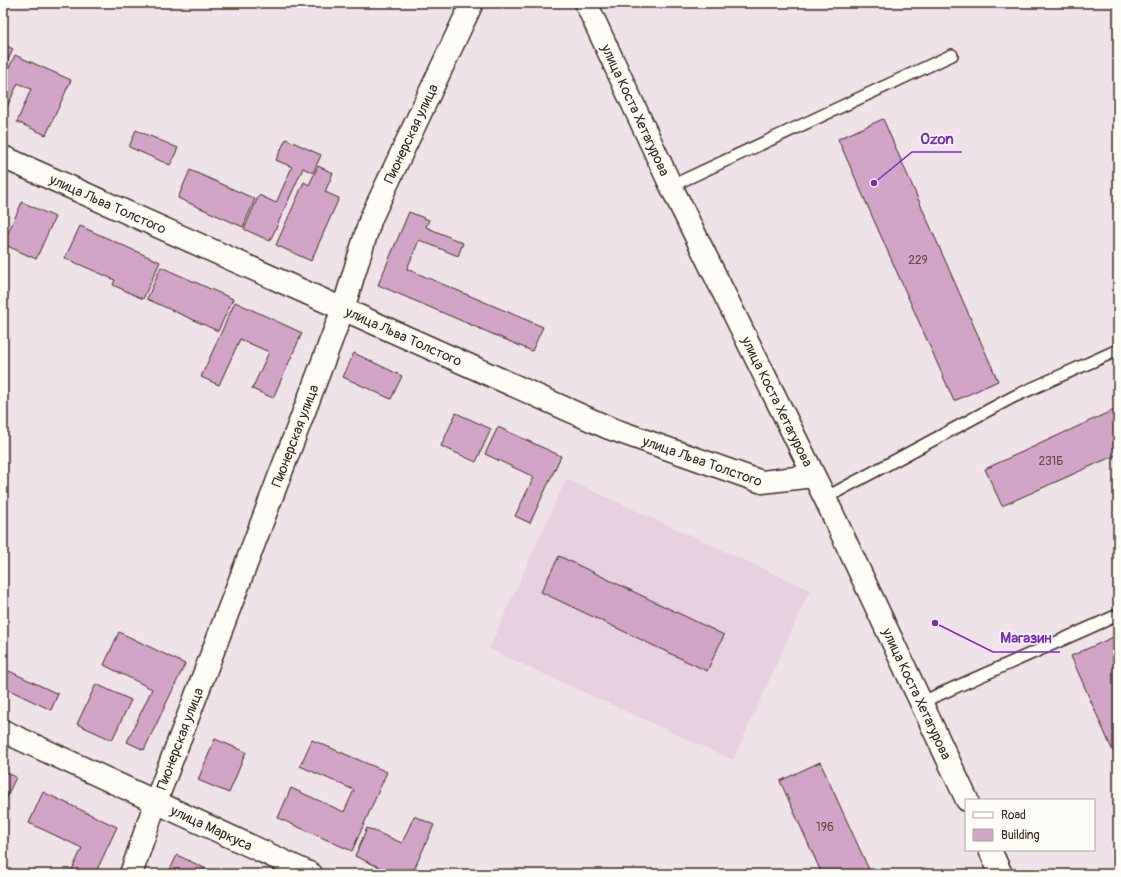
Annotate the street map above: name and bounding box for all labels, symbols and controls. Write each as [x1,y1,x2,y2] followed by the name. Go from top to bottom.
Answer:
[597,41,673,179] street label: улица Коста Хетагурова
[380,81,442,186] street label: Пионерская улица
[912,125,962,152] callout: Ozon
[920,130,954,149] text: Ozon
[46,171,169,238] street label: улица Льва Толстого
[908,253,928,268] house number: 229
[342,303,465,370] street label: улица Льва Толстого
[737,333,816,470] street label: улица Коста Хетагурова
[268,382,322,489] street label: Пионерская улица
[639,432,765,491] street label: улица Льва Толстого
[1039,454,1063,469] house number: 231Б
[878,625,955,762] street label: улица Коста Хетагурова
[993,625,1060,652] callout: Магазин
[1000,629,1052,648] text: Магазин
[153,685,207,792] street label: Пионерская улица
[965,799,1095,851] legend
[167,802,255,855] street label: улица Маркуса
[1001,808,1026,823] text: Road
[816,820,834,835] house number: 196
[1001,828,1040,843] text: Building

